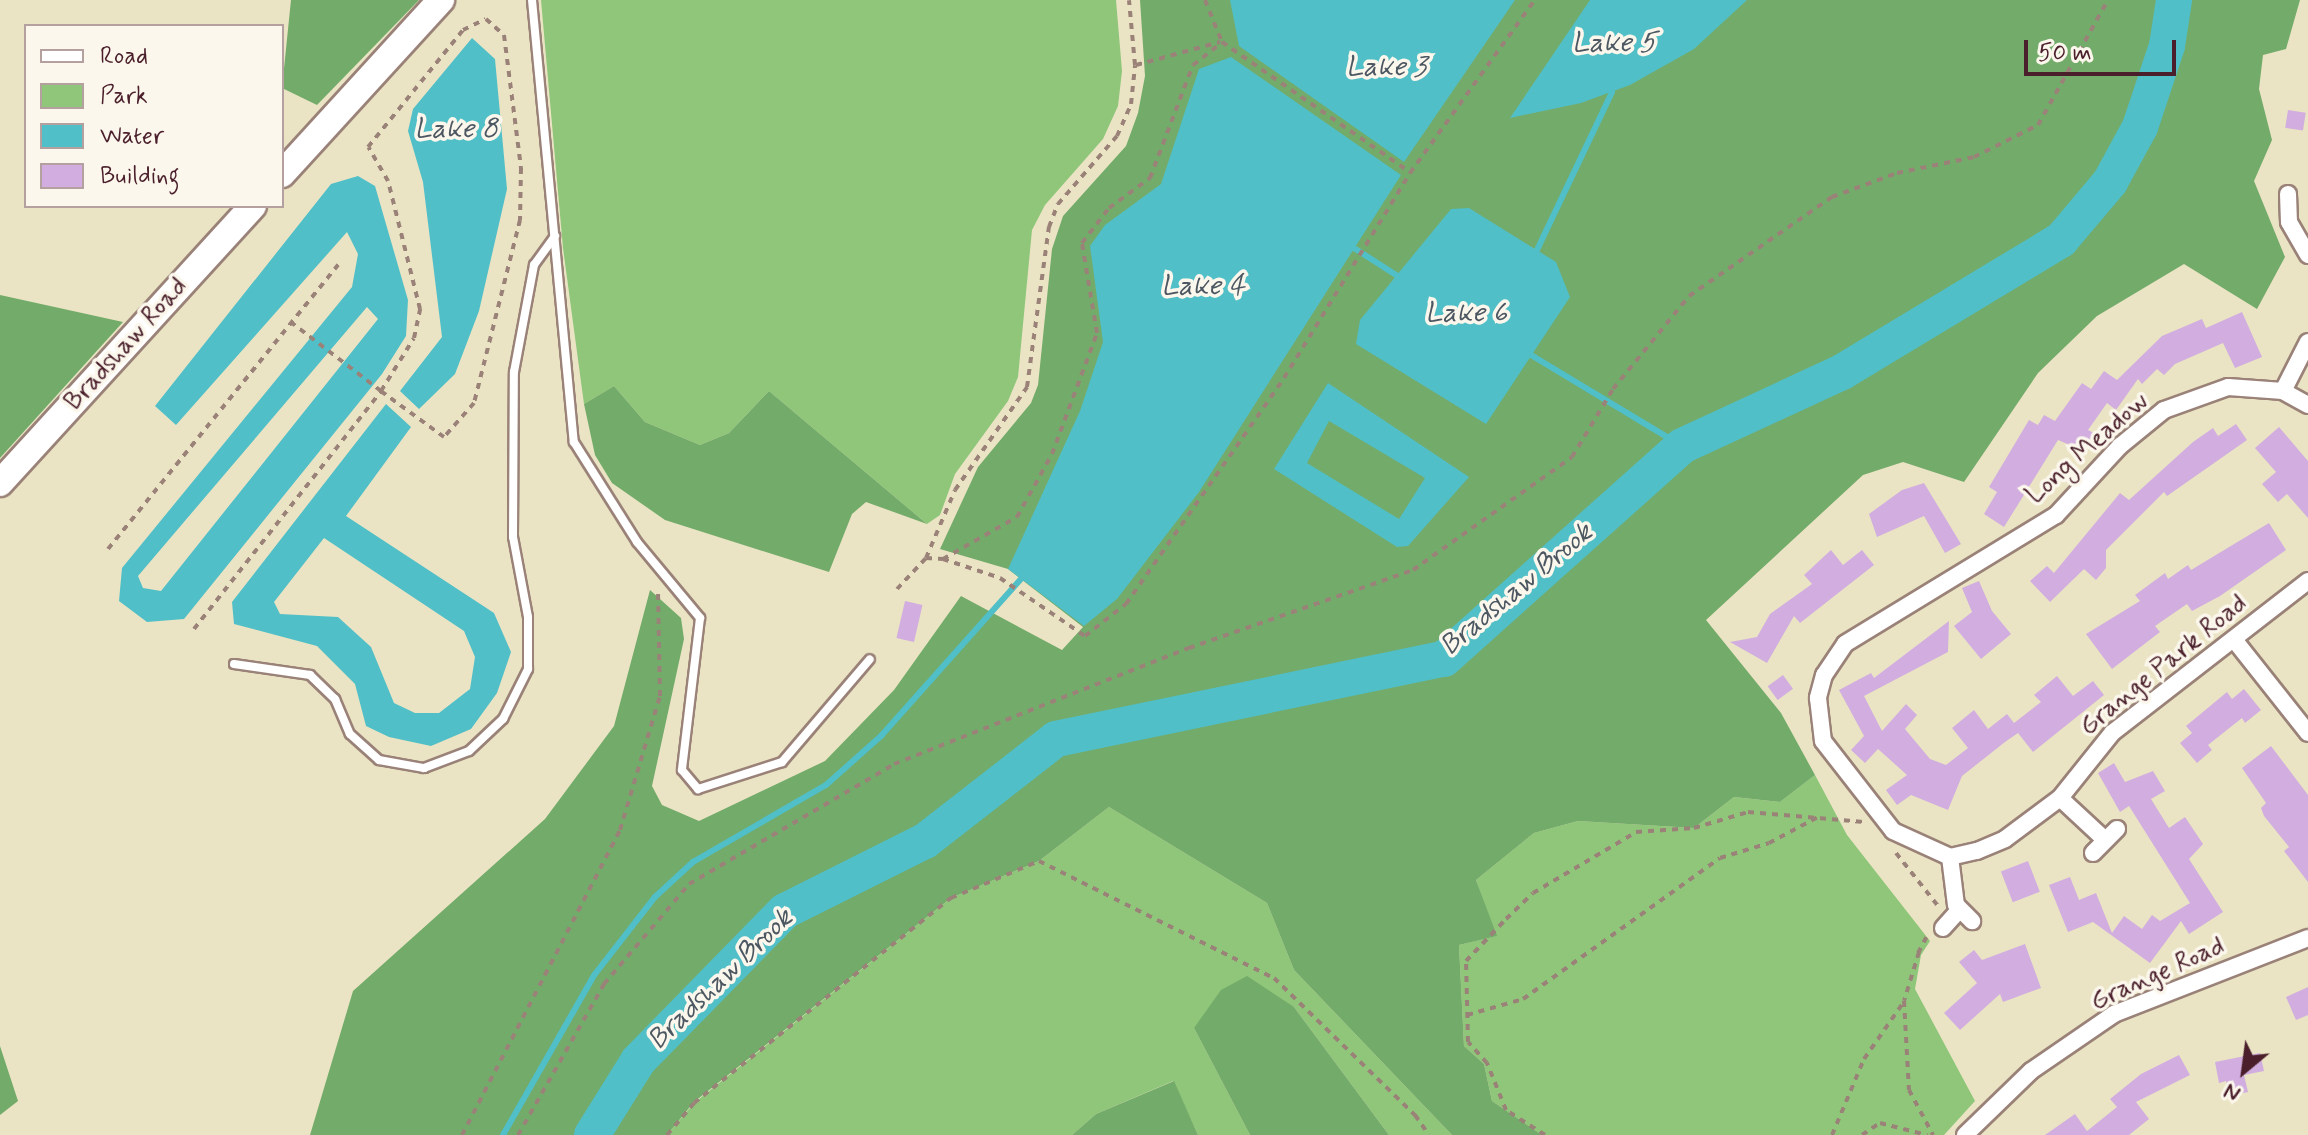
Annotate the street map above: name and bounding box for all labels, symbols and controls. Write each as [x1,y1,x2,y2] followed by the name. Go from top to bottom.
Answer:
[24,24,284,208] legend
[2028,24,2180,74] scale bar
[1572,27,1656,61] water label: Lake 5
[2038,38,2092,69] text: 50 m
[100,41,148,72] text: Road
[1346,51,1426,85] water label: Lake 3
[100,81,148,112] text: Park
[414,113,498,147] water label: Lake 8
[100,121,164,152] text: Water
[100,161,180,192] text: Building
[1161,270,1245,304] water label: Lake 4
[60,273,194,417] street label: Bradshaw Road
[1425,297,1507,331] water label: Lake 6
[2021,386,2155,512] street label: Long Meadow
[1434,516,1600,664] water label: Bradshaw Brook
[2076,590,2252,742] street label: Grange Park Road
[641,902,801,1058] water label: Bradshaw Brook
[2086,932,2230,1018] street label: Grange Road
[2204,1031,2284,1111] north arrow
[2219,1076,2246,1108] text: N

